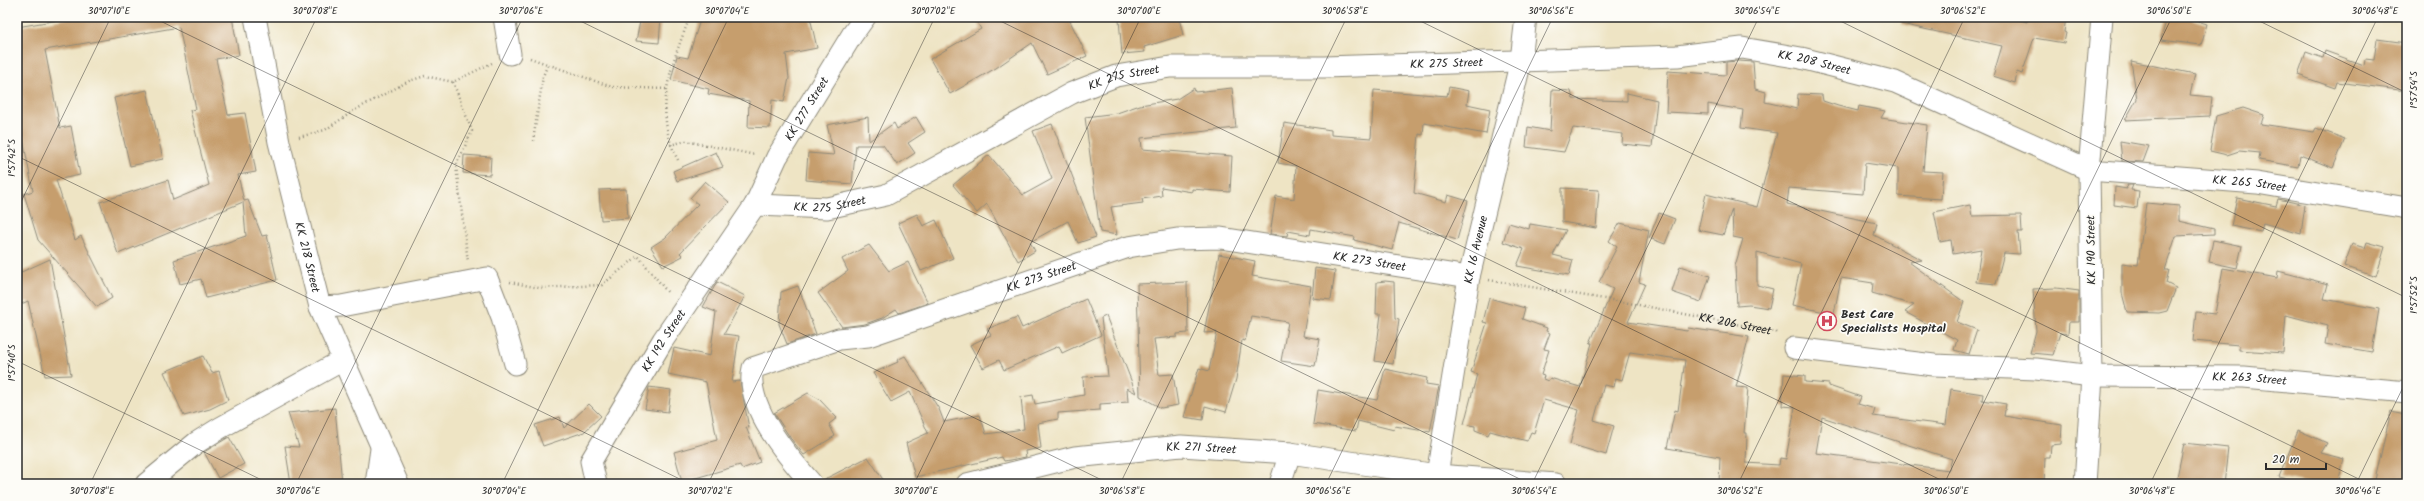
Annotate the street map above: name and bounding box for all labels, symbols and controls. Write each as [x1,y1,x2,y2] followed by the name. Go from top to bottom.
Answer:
[88,3,131,19] text: 30°07'10"E
[292,3,339,19] text: 30°07'08"E
[499,3,545,19] text: 30°07'06"E
[705,3,751,19] text: 30°07'04"E
[910,3,957,19] text: 30°07'02"E
[1117,3,1162,19] text: 30°07'00"E
[1322,3,1369,19] text: 30°06'58"E
[1528,3,1575,19] text: 30°06'56"E
[1734,3,1781,19] text: 30°06'54"E
[1940,3,1987,19] text: 30°06'52"E
[2146,3,2193,19] text: 30°06'50"E
[2352,3,2400,19] text: 30°06'48"E
[1776,45,1853,80] street label: KK 208 Street
[1410,53,1484,74] street label: KK 275 Street
[1085,60,1161,96] street label: KK 275 Street
[2406,71,2422,109] text: 1°57'54"S
[780,73,834,145] street label: KK 277 Street
[4,138,20,177] text: 1°57'42"S
[2212,171,2288,198] street label: KK 265 Street
[793,191,868,218] street label: KK 275 Street
[1459,213,1494,285] street label: KK 16 Avenue
[2081,215,2102,285] street label: KK 190 Street
[289,220,325,295] street label: KK 218 Street
[1332,247,1408,277] street label: KK 273 Street
[1003,256,1079,298] street label: KK 273 Street
[2406,275,2422,314] text: 1°57'52"S
[1841,305,1947,338] place label: Best Care Specialists Hospital
[637,306,691,376] street label: KK 192 Street
[1697,308,1773,341] street label: KK 206 Street
[1816,310,1838,332] hospital icon: Best Care Specialists Hospital
[4,344,20,382] text: 1°57'40"S
[2212,368,2288,391] street label: KK 263 Street
[1165,437,1237,460] street label: KK 271 Street
[2266,445,2326,471] scale bar
[2272,450,2300,469] text: 20 m
[69,483,116,499] text: 30°07'08"E
[276,483,322,499] text: 30°07'06"E
[482,483,528,499] text: 30°07'04"E
[687,483,734,499] text: 30°07'02"E
[894,483,939,499] text: 30°07'00"E
[1099,483,1146,499] text: 30°06'58"E
[1305,483,1352,499] text: 30°06'56"E
[1511,483,1558,499] text: 30°06'54"E
[1717,483,1764,499] text: 30°06'52"E
[1923,483,1970,499] text: 30°06'50"E
[2129,483,2177,499] text: 30°06'48"E
[2335,483,2382,499] text: 30°06'46"E

